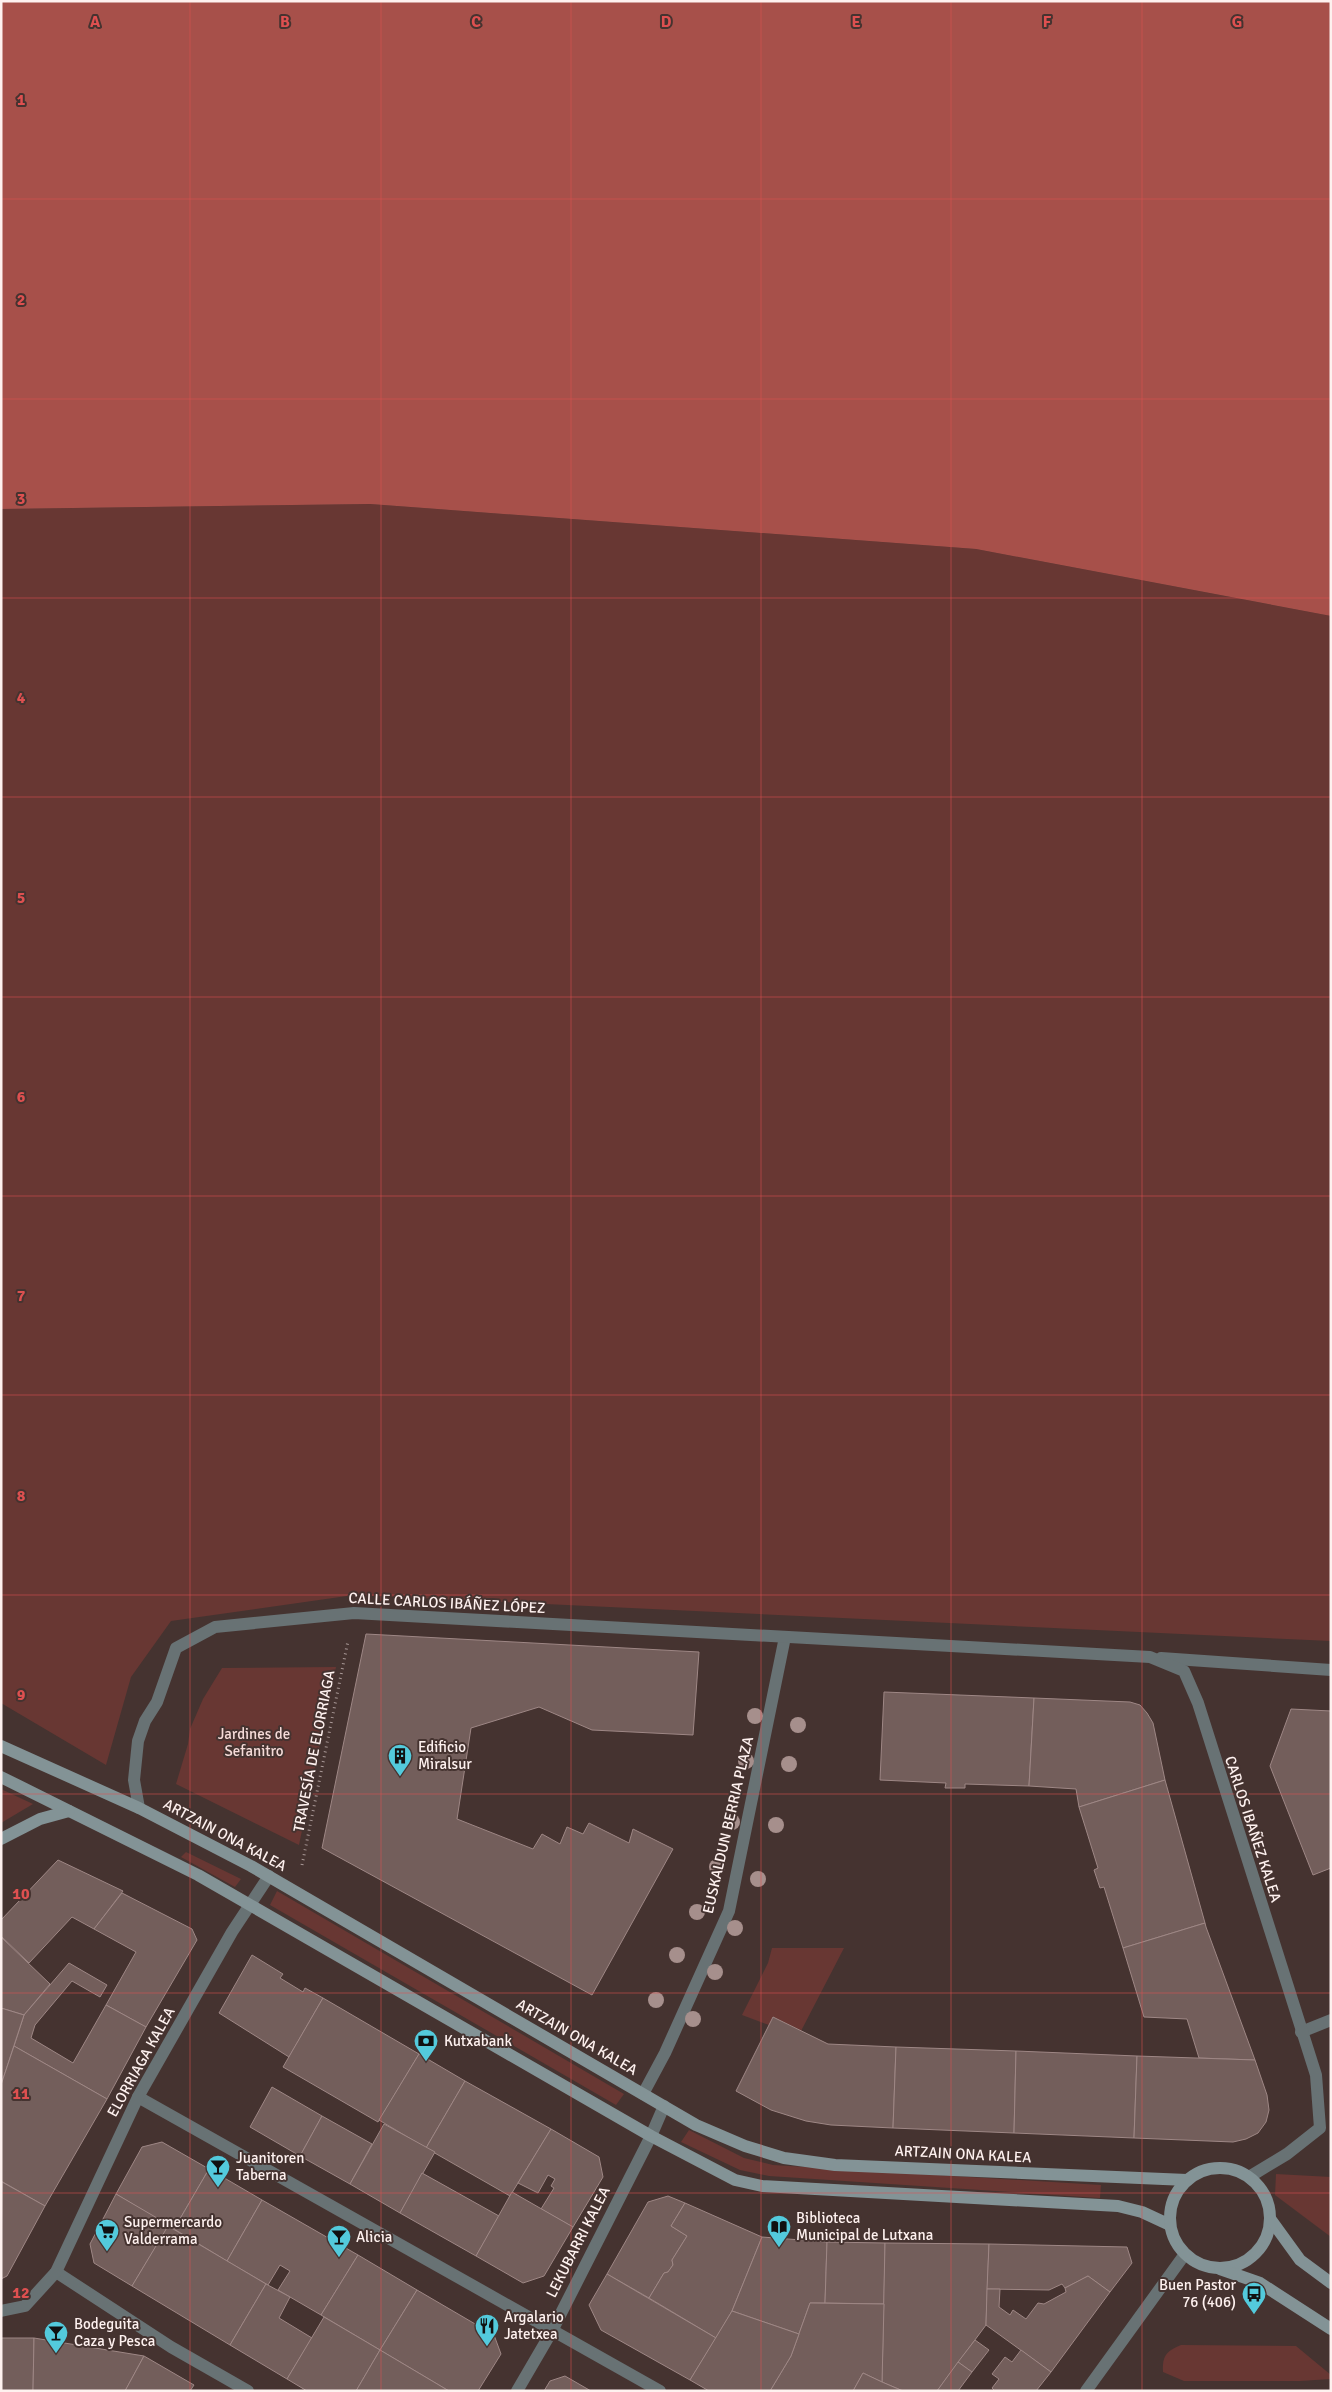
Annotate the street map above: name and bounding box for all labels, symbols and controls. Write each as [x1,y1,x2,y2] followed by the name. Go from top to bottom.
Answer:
[90,12,101,32] text: A
[280,12,290,32] text: B
[471,12,481,32] text: C
[661,12,672,32] text: D
[851,12,861,32] text: E
[1043,12,1052,32] text: F
[1232,12,1242,32] text: G
[17,90,26,110] text: 1
[17,290,25,310] text: 2
[17,489,25,509] text: 3
[17,688,26,708] text: 4
[17,888,25,908] text: 5
[17,1087,26,1107] text: 6
[17,1286,26,1306] text: 7
[17,1486,26,1506] text: 8
[348,1588,546,1617] street label: CALLE CARLOS IBÁÑEZ LÓPEZ
[288,1668,339,1834] street label: TRAVESÍA DE ELORRIAGA
[17,1685,26,1705] text: 9
[218,1725,290,1760] park label: Jardines de Sefanitro
[699,1735,757,1915] street label: EUSKALDUN BERRIA PLAZA
[418,1738,472,1773] place label: Edificio Miralsur
[387,1743,413,1777] building icon: Edificio Miralsur
[1221,1753,1286,1904] street label: CARLOS IBAÑEZ KALEA
[160,1795,290,1875] street label: ARTZAIN ONA KALEA
[12,1884,30,1904] text: 10
[513,1995,641,2079] street label: ARTZAIN ONA KALEA
[103,2004,179,2120] street label: ELORRIAGA KALEA
[413,2028,439,2062] bank icon: Kutxabank
[444,2032,512,2050] place label: Kutxabank
[12,2084,30,2104] text: 11
[894,2141,1032,2167] street label: ARTZAIN ONA KALEA
[236,2149,305,2184] place label: Juanitoren Taberna
[205,2154,231,2188] bar icon: Juanitoren Taberna
[542,2183,614,2301] street label: LEKUBARRI KALEA
[796,2209,933,2244] place label: Biblioteca Municipal de Lutxana
[124,2213,222,2248] place label: Supermercardo Valderrama
[766,2214,792,2248] library icon: Biblioteca Municipal de Lutxana
[94,2218,120,2252] supermarket icon: Supermercardo Valderrama
[326,2224,352,2258] bar icon: Alicia
[356,2228,392,2246] place label: Alicia
[1159,2276,1236,2311] place label: Buen Pastor 76 (406)
[1241,2281,1267,2315] bus stop icon: Buen Pastor 76 (406)
[12,2283,30,2303] text: 12
[504,2308,564,2343] place label: Argalario Jatetxea
[474,2313,500,2347] restaurant icon: Argalario Jatetxea
[74,2315,155,2350] place label: Bodeguita Caza y Pesca
[43,2320,69,2354] bar icon: Bodeguita Caza y Pesca

